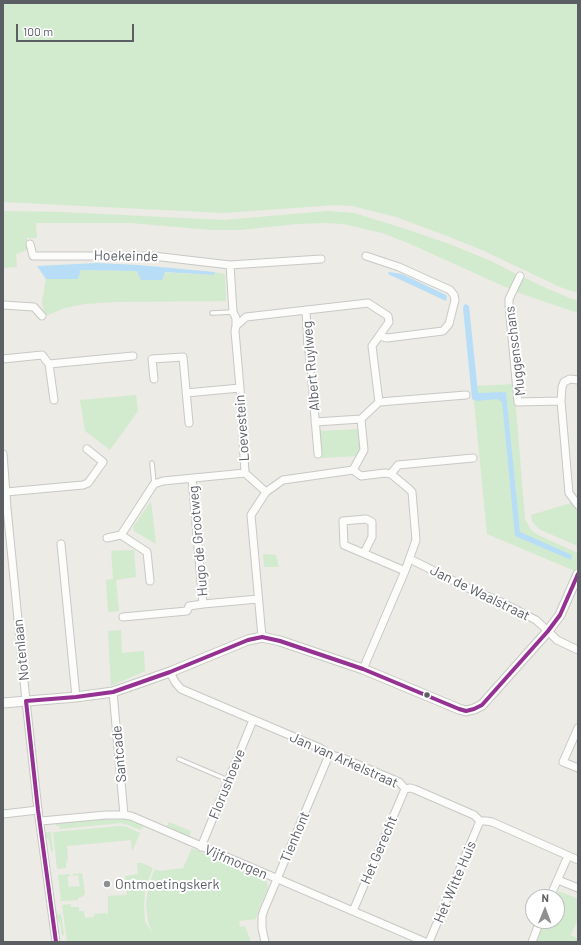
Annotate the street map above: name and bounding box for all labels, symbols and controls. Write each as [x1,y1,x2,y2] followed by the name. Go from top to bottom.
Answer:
[18,16,136,42] scale bar
[23,24,53,38] text: 100 m
[94,247,158,265] street label: Hoekeinde
[501,305,529,397] street label: Muggenschans
[299,320,323,412] street label: Albert Ruylweg
[231,394,253,462] street label: Loevestein
[185,485,211,597] street label: Hugo de Grootweg
[427,562,533,624] street label: Jan de Waalstraat
[9,618,33,682] street label: Notenlaan
[422,690,432,700] unlabelled marker
[108,725,130,783] street label: Santcade
[287,729,401,791] street label: Jan van Arkelstraat
[205,746,249,822] street label: Florushoeve
[277,809,313,865] street label: Tienhont
[357,813,401,887] street label: Het Gerecht
[430,838,480,926] street label: Het Witte Huis
[202,841,270,883] street label: Vijfmorgen
[115,876,219,892] place label: Ontmoetingskerk
[102,879,112,889] marker: Ontmoetingskerk
[525,889,565,929] north arrow
[541,891,549,904] text: N

